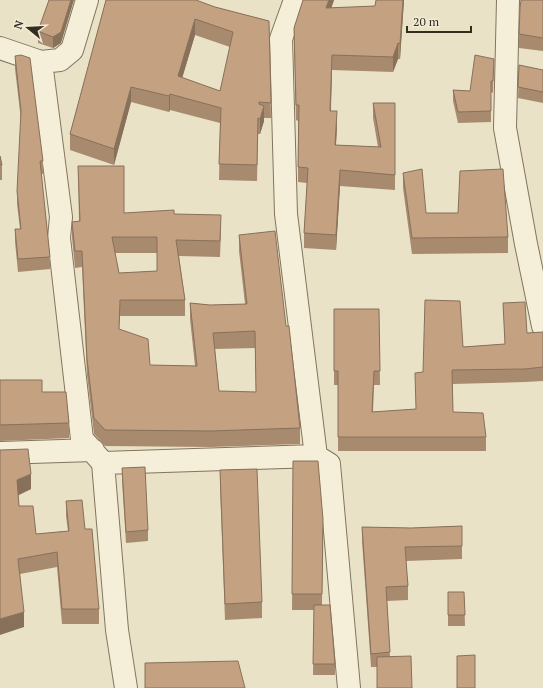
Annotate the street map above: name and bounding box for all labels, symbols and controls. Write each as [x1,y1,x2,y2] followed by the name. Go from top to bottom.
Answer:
[8,8,48,48] north arrow
[407,8,471,34] scale bar
[413,14,440,29] text: 20 m
[11,18,27,31] text: N

